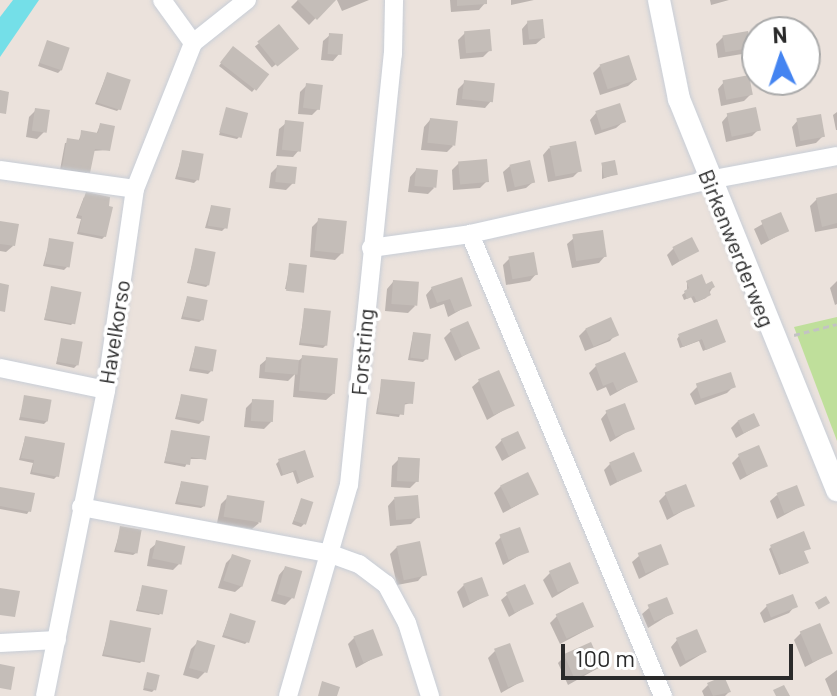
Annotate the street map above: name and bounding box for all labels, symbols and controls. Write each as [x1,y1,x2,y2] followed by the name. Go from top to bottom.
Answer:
[741,16,821,96] north arrow
[772,21,788,47] text: N
[693,165,781,331] street label: Birkenwerderweg
[93,278,135,386] street label: Havelkorso
[345,307,379,397] street label: Forstring
[565,628,797,678] scale bar
[575,643,635,672] text: 100 m

